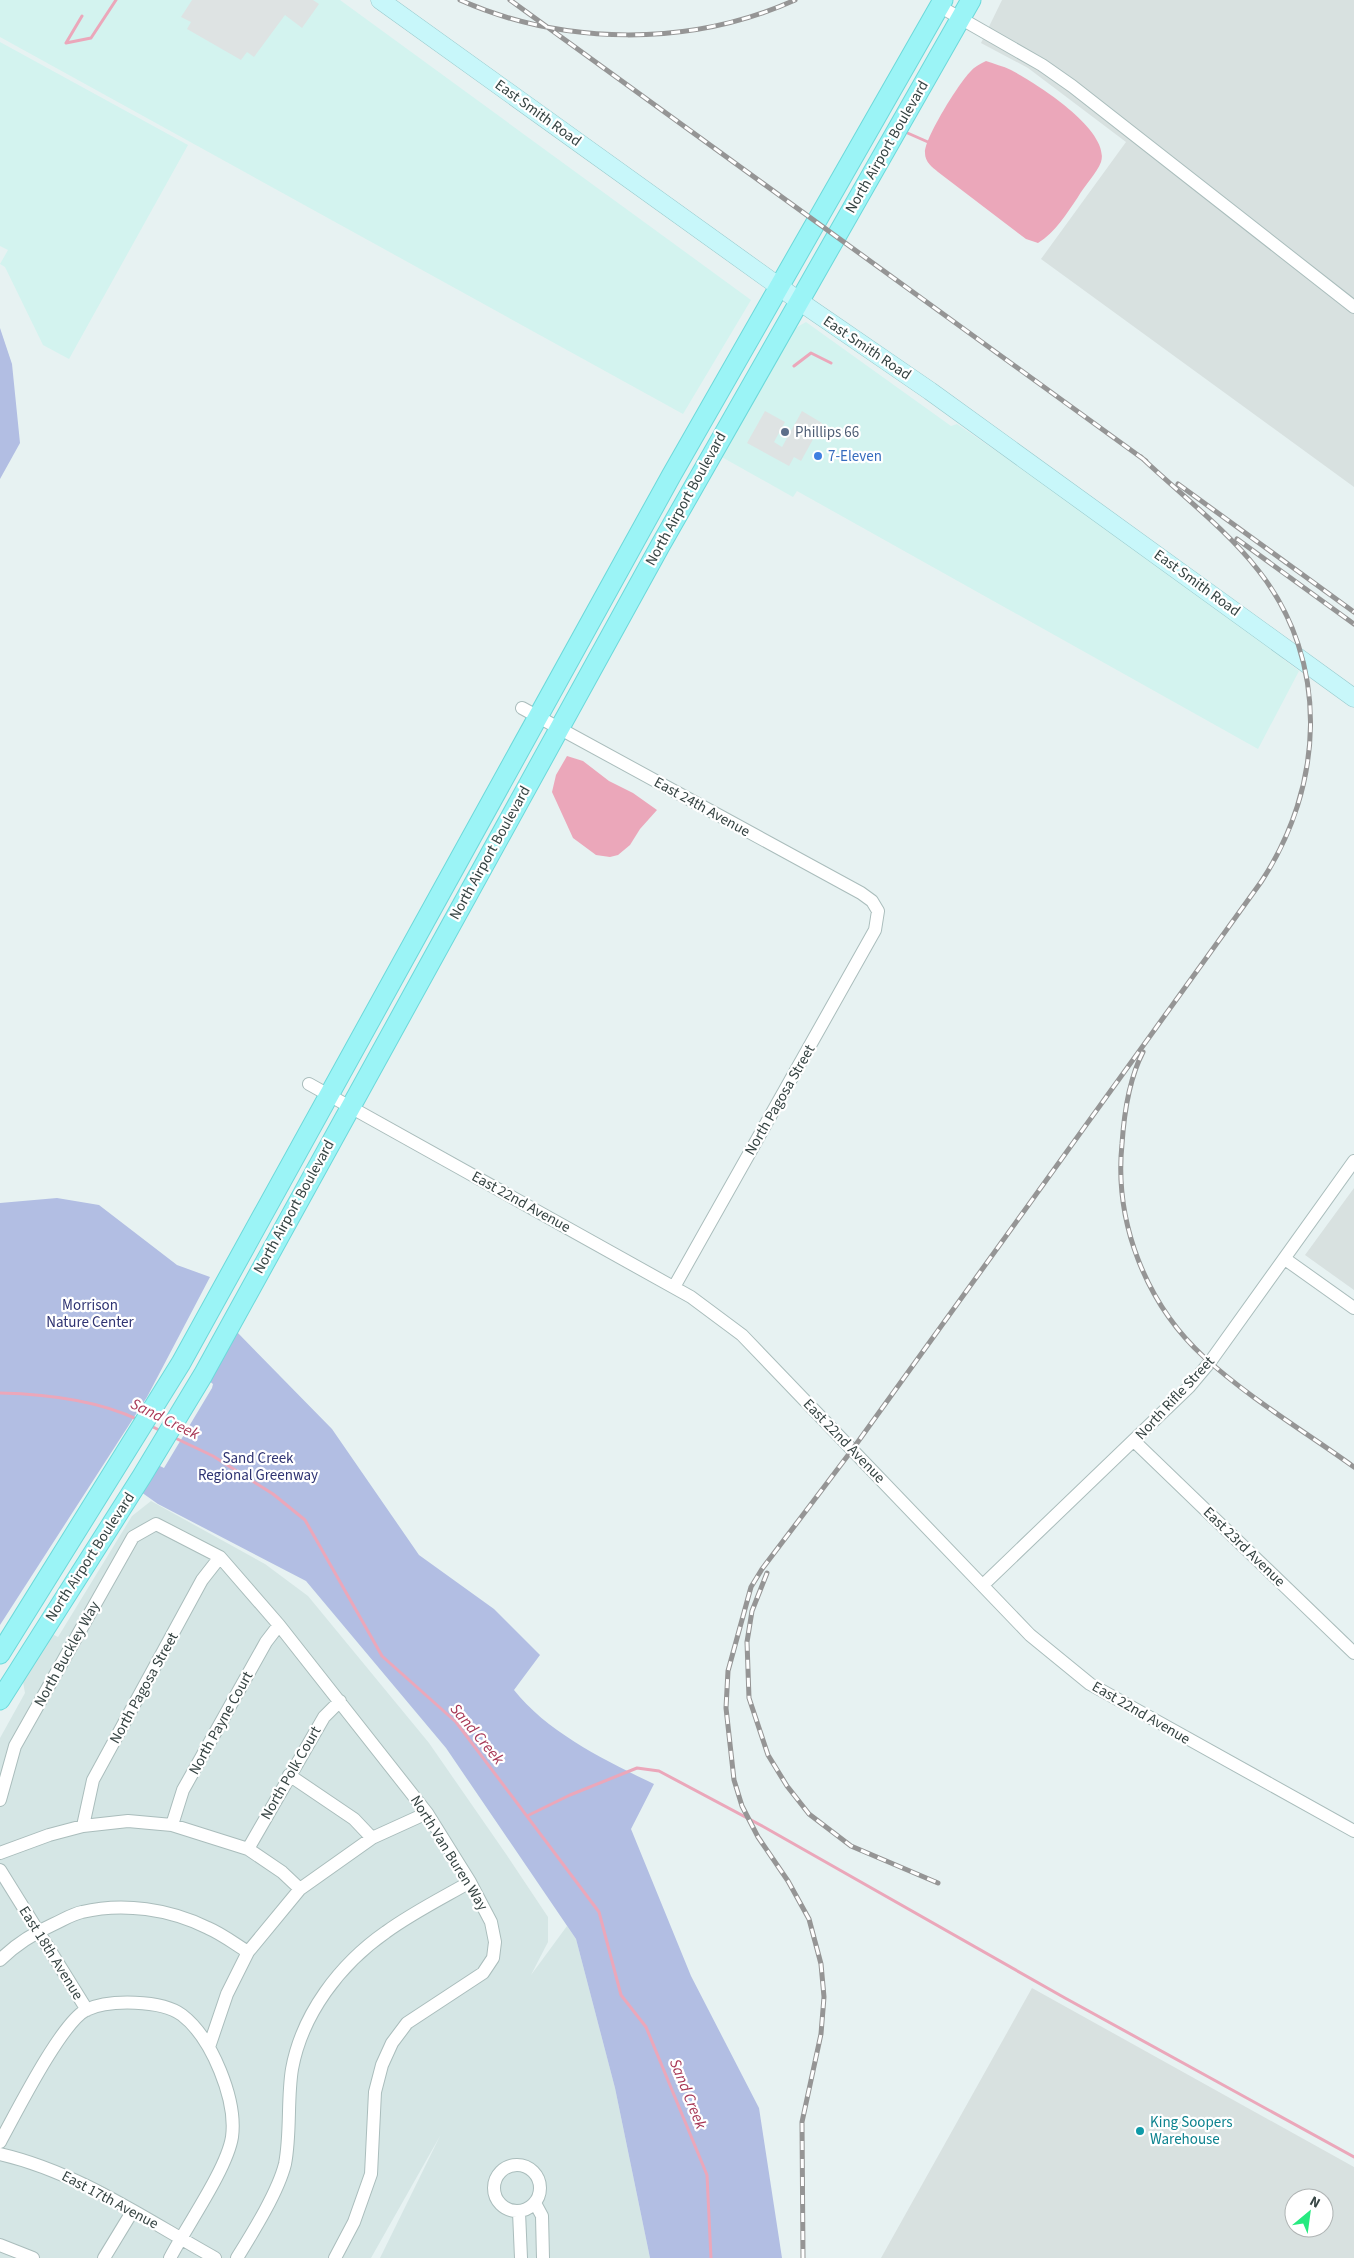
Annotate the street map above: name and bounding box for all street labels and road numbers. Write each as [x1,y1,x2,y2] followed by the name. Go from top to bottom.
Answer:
[491,75,585,151] street label: East Smith Road
[840,77,934,217] street label: North Airport Boulevard
[819,311,915,385] street label: East Smith Road
[640,428,732,570] street label: North Airport Boulevard
[1150,545,1244,621] street label: East Smith Road
[650,772,754,842] street label: East 24th Avenue
[444,782,536,924] street label: North Airport Boulevard
[740,1041,820,1159] street label: North Pagosa Street
[248,1136,340,1278] street label: North Airport Boulevard
[468,1166,574,1238] street label: East 22nd Avenue
[1131,1351,1219,1445] street label: North Rifle Street
[798,1394,890,1488] street label: East 22nd Avenue
[40,1488,140,1626] street label: North Airport Boulevard
[1198,1502,1290,1592] street label: East 23rd Avenue
[29,1597,105,1711] street label: North Buckley Way
[105,1628,183,1748] street label: North Pagosa Street
[184,1667,258,1779] street label: North Payne Court
[1088,1676,1194,1750] street label: East 22nd Avenue
[256,1722,326,1824] street label: North Polk Court
[405,1791,493,1915] street label: North Van Buren Way
[14,1902,88,2004] street label: East 18th Avenue
[58,2166,162,2234] street label: East 17th Avenue

